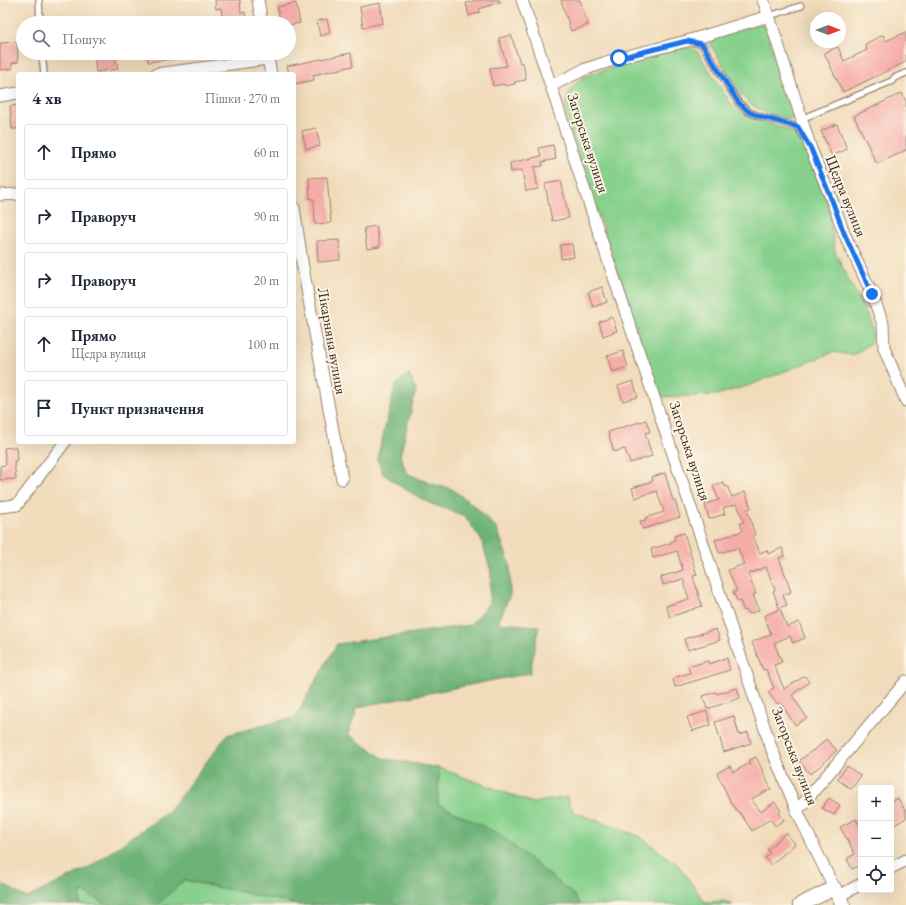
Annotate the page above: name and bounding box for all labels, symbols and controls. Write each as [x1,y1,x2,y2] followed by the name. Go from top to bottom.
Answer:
[810,12,846,48] north arrow
[16,16,296,60] search box
[30,27,52,49] icon: search
[62,29,106,48] text: Пошук
[610,49,628,67] route start
[32,87,62,109] text: 4 хв
[205,90,280,107] text: Пішки · 270 m
[563,91,614,195] street label: Загорська вулиця
[33,141,55,163] icon: ahead
[71,143,116,162] text: Прямо
[254,144,279,161] text: 60 m
[821,152,872,240] street label: Щедра вулиця
[33,205,55,227] icon: right
[71,207,136,226] text: Праворуч
[254,208,279,225] text: 90 m
[33,269,55,291] icon: right
[71,271,136,290] text: Праворуч
[254,272,279,289] text: 20 m
[863,285,881,303] route end
[314,286,351,396] street label: Лікарняна вулиця
[71,326,116,345] text: Прямо
[33,333,55,355] icon: ahead
[248,336,279,353] text: 100 m
[71,345,146,362] text: Щедра вулиця
[33,397,55,419] icon: arrive
[71,399,204,418] text: Пункт призначення
[665,399,716,503] street label: Загорська вулиця
[768,704,823,808] street label: Загорська вулиця
[858,785,894,893] map controls
[858,785,894,821] button: +
[858,821,894,857] button: −
[858,857,894,893] button: locate

